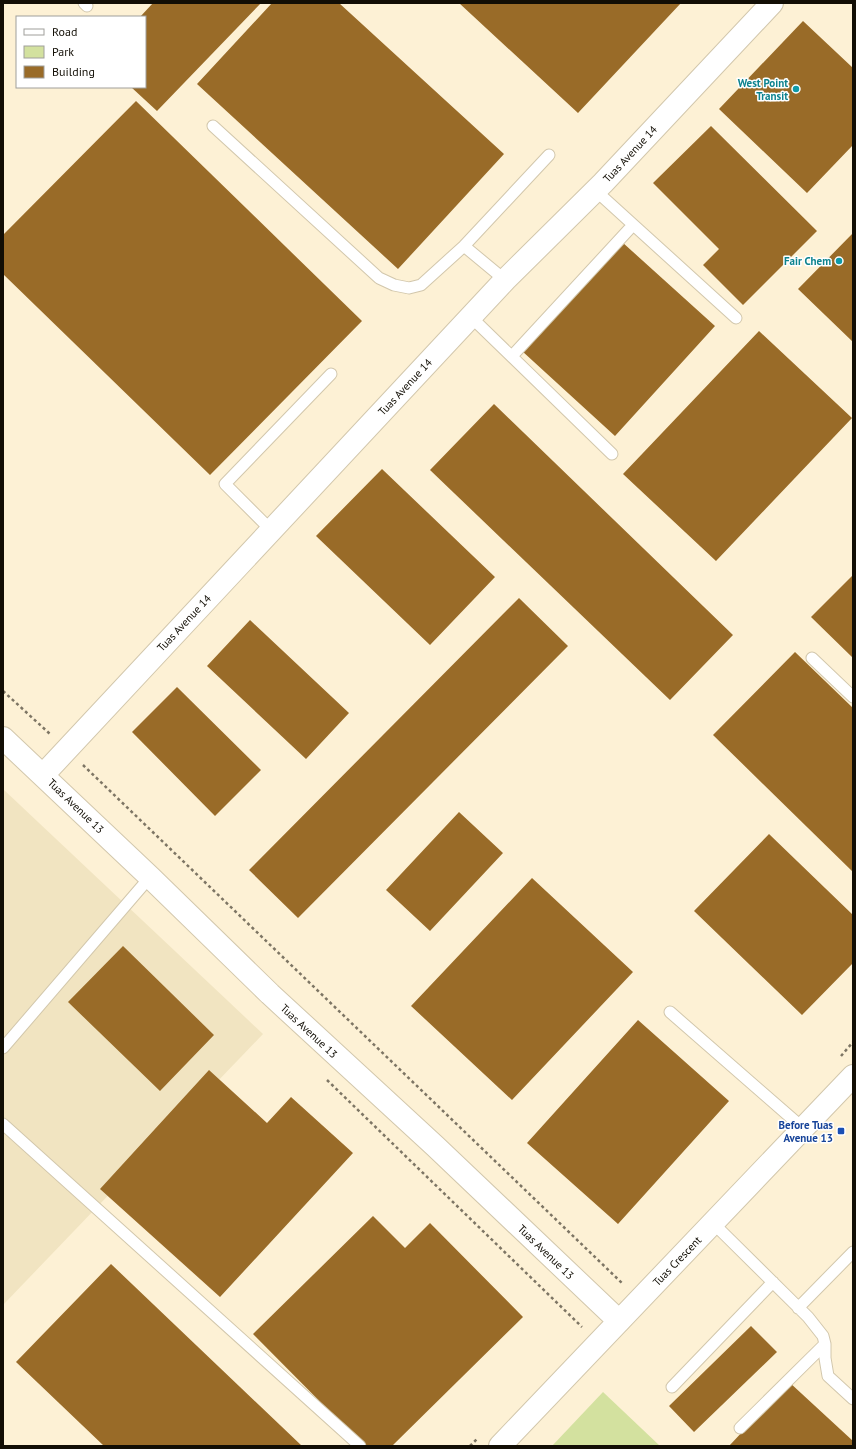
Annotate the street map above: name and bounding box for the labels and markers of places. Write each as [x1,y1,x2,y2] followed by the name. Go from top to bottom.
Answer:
[738,76,788,103] place label: West Point Transit
[791,84,801,94] marker: West Point Transit
[784,254,831,268] place label: Fair Chem
[834,256,844,266] marker: Fair Chem
[779,1118,833,1145] place label: Before Tuas Avenue 13
[836,1126,846,1136] marker: Before Tuas Avenue 13

